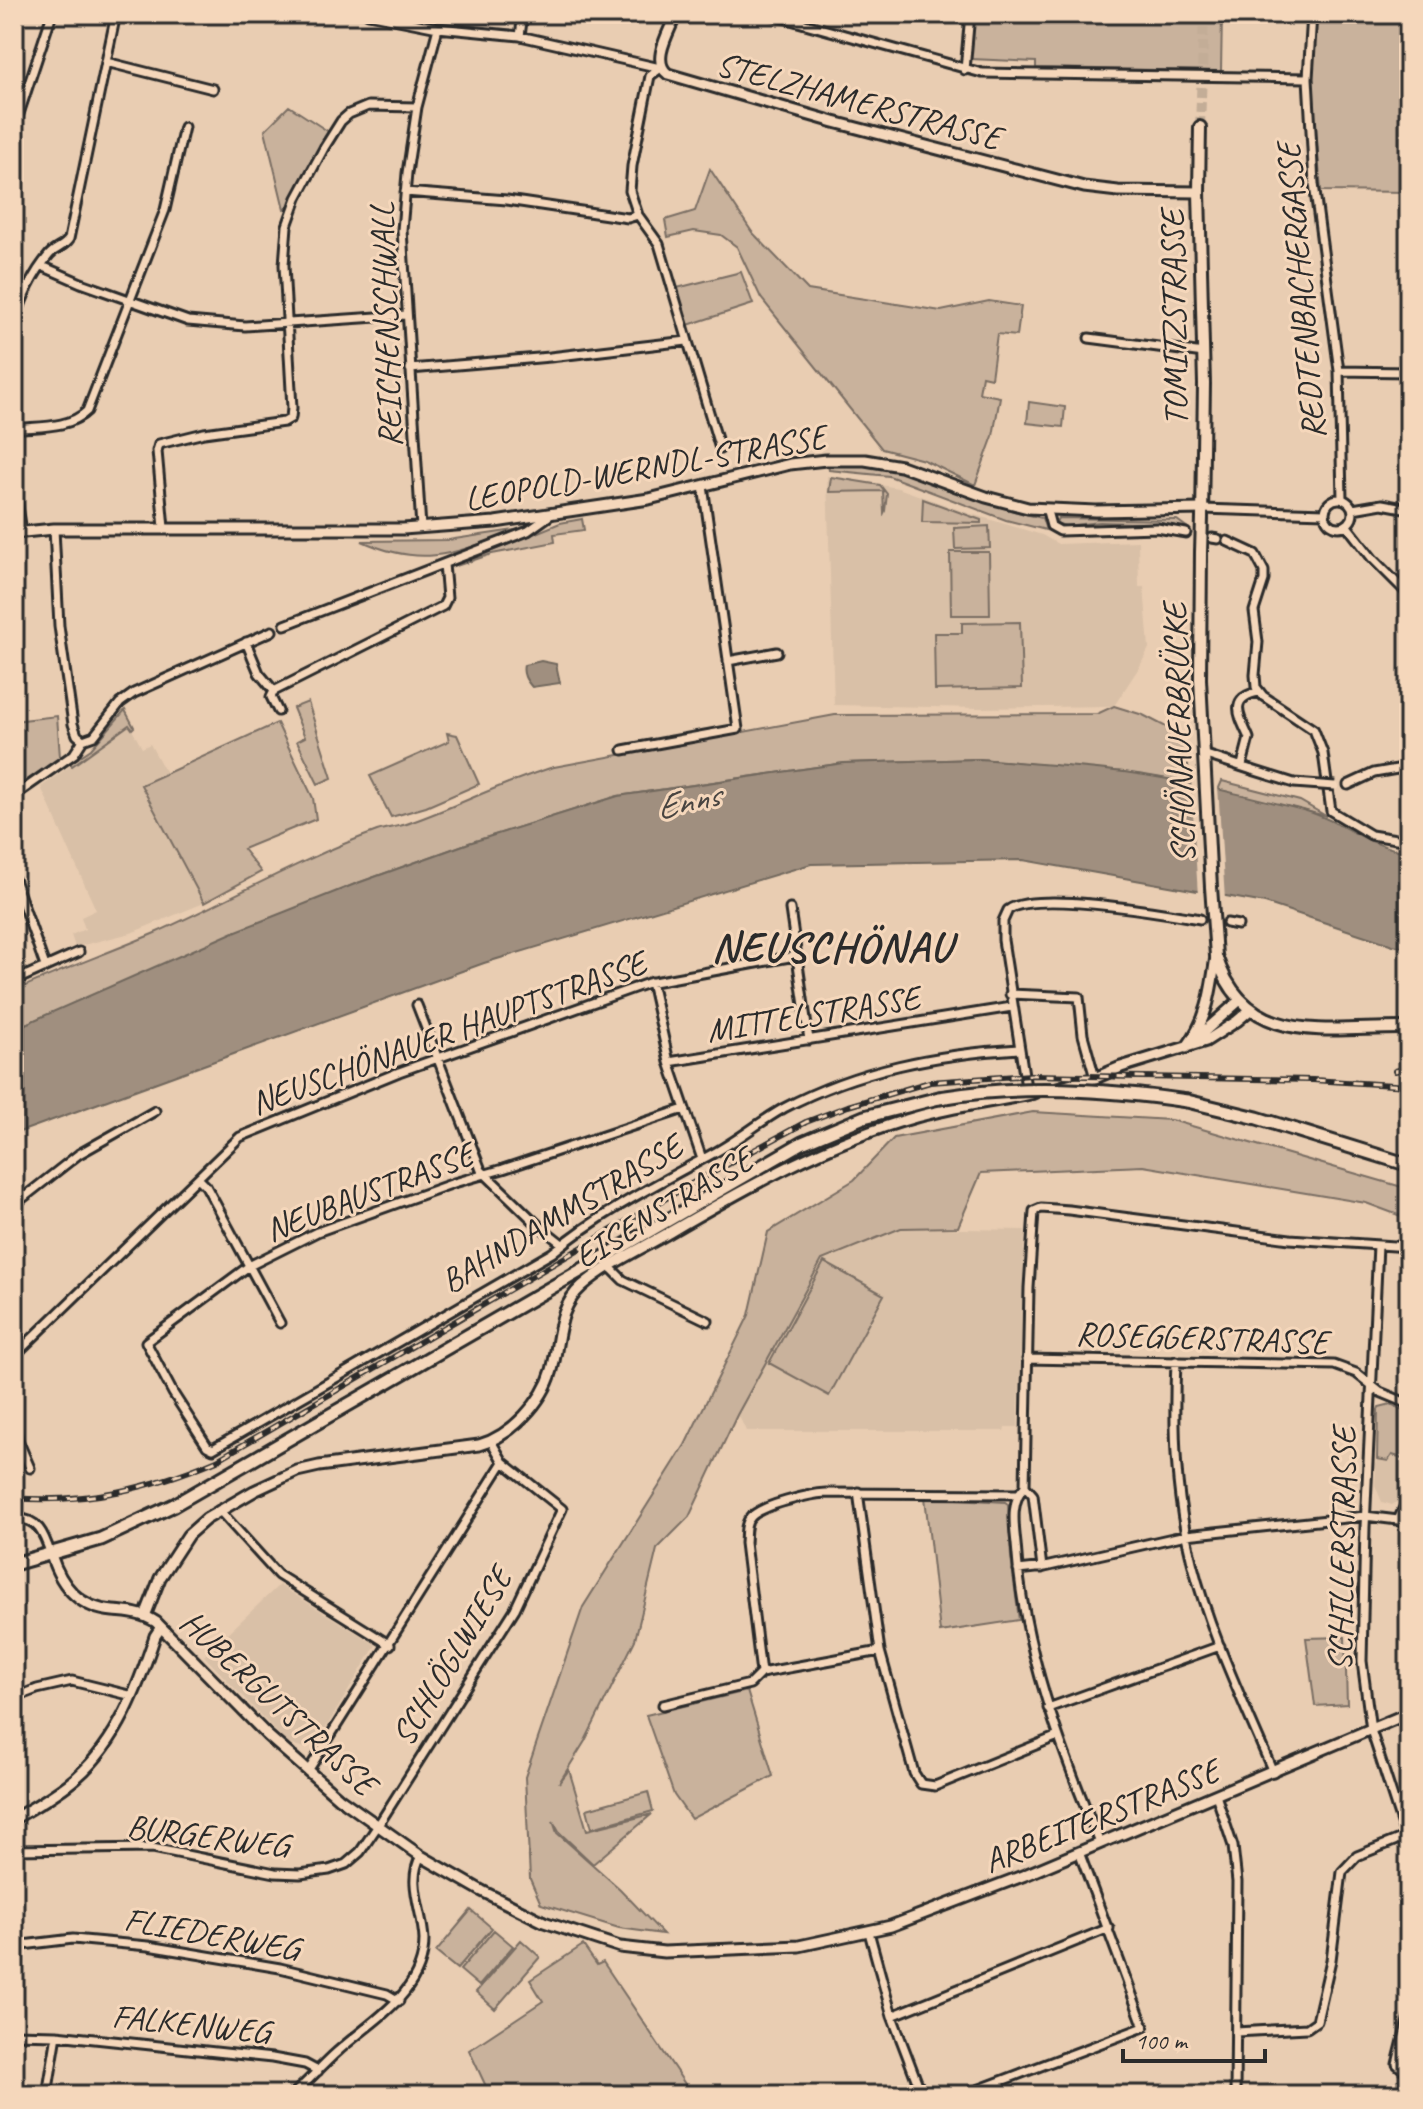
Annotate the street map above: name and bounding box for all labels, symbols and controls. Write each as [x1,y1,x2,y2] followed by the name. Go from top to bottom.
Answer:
[712,42,1010,160] street label: STELZHAMERSTRASSE
[1266,137,1335,441] street label: REDTENBACHERGASSE
[360,201,411,448] street label: REICHENSCHWALL
[1150,206,1197,426] street label: TOMITZSTRASSE
[461,414,833,520] street label: LEOPOLD-WERNDL-STRASSE
[1152,598,1205,864] street label: SCHÖNAUERBRÜCKE
[651,770,729,831] water label: Enns
[712,921,959,974] district label: NEUSCHÖNAU
[245,940,655,1124] street label: NEUSCHÖNAUER HAUPTSTRASSE
[704,975,926,1052] street label: MITTELSTRASSE
[433,1122,693,1302] street label: BAHNDAMMSTRASSE
[259,1130,483,1251] street label: NEUBAUSTRASSE
[566,1135,764,1278] street label: EISENSTRASSE
[1075,1312,1333,1364] street label: ROSEGGERSTRASSE
[1318,1423,1365,1671] street label: SCHILLERSTRASSE
[381,1556,524,1753] street label: SCHLÖGLWIESE
[171,1600,389,1807] street label: HUBERGUTSTRASSE
[977,1747,1229,1882] street label: ARBEITERSTRASSE
[125,1804,296,1867] street label: BURGERWEG
[121,1897,307,1971] street label: FLIEDERWEG
[110,1994,277,2054] street label: FALKENWEG
[1123,2013,1265,2063] scale bar
[1135,2026,1189,2056] text: 100 m

